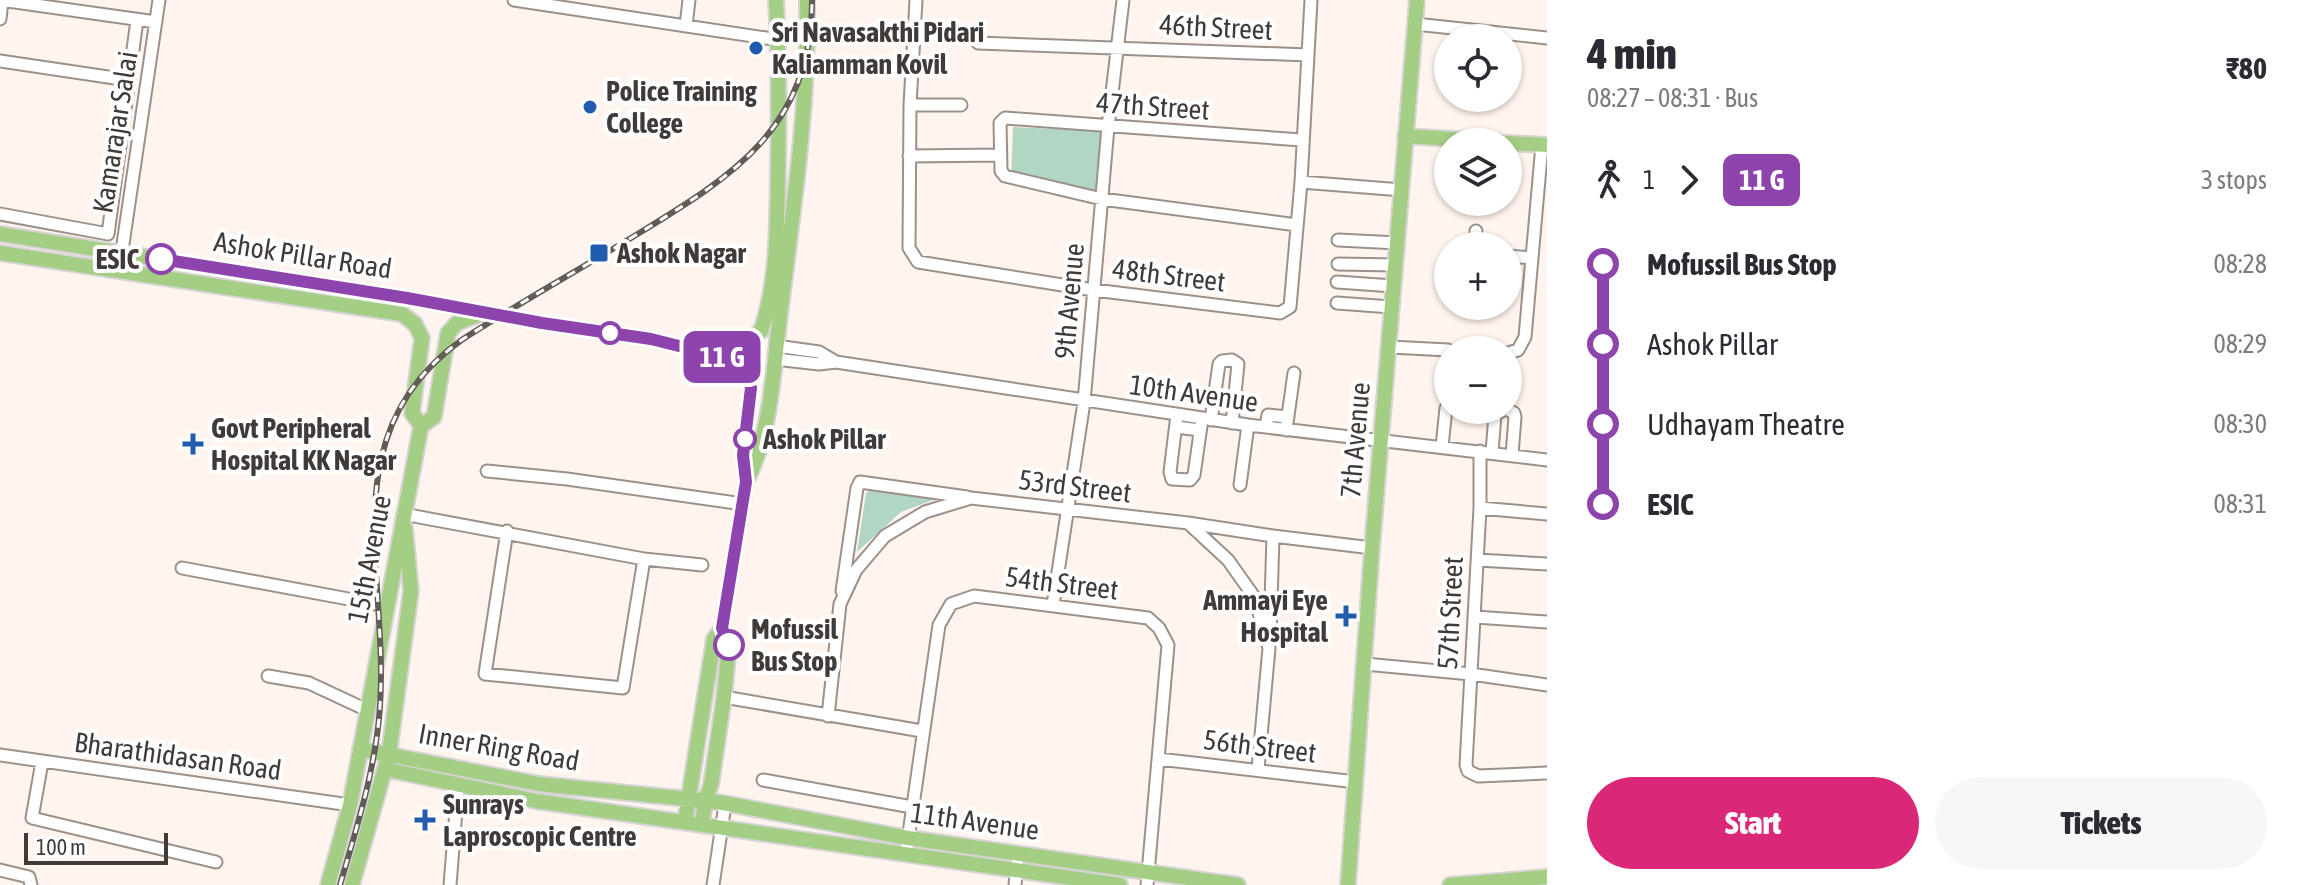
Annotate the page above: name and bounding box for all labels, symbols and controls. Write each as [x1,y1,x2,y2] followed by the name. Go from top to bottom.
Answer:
[1159,8,1273,46] street label: 46th Street
[772,16,984,80] place label: Sri Navasakthi Pidari Kaliamman Kovil
[1434,24,1522,424] map controls
[1434,24,1522,112] button: locate
[1587,28,1677,78] text: 4 min
[747,39,765,57] marker: Sri Navasakthi Pidari Kaliamman Kovil
[86,49,144,215] street label: Kamarajar Salai
[2226,51,2267,85] text: ₹80
[606,75,758,139] place label: Police Training College
[1587,83,1758,113] text: 08:27 – 08:31 · Bus
[1095,86,1211,126] street label: 47th Street
[581,98,599,116] marker: Police Training College
[1434,128,1522,216] button: layers
[1587,158,1631,202] icon: walk
[1667,158,1711,202] icon: forward
[1739,164,1784,196] text: 11 G
[1643,165,1655,195] text: 1
[2201,165,2267,195] text: 3 stops
[212,225,394,285] street label: Ashok Pillar Road
[1434,232,1522,320] button: +
[616,237,747,269] place label: Ashok Nagar
[588,242,610,264] marker: Ashok Nagar
[1048,242,1090,360] street label: 9th Avenue
[96,243,139,275] place label: ESIC
[146,244,176,274] marker: ESIC
[1647,247,1837,281] text: Mofussil Bus Stop
[2213,249,2267,279] text: 08:28
[1111,252,1227,298] street label: 48th Street
[599,322,621,344] unlabelled marker
[1647,327,1778,361] text: Ashok Pillar
[2213,329,2267,359] text: 08:29
[666,331,778,383] line badge: 11 G
[1434,336,1522,424] button: −
[700,341,745,373] text: 11 G
[1128,368,1260,418] street label: 10th Avenue
[1334,381,1376,499] street label: 7th Avenue
[1647,407,1845,441] text: Udhayam Theatre
[2213,409,2267,439] text: 08:30
[211,412,397,476] place label: Govt Peripheral Hospital KK Nagar
[762,423,886,455] place label: Ashok Pillar
[734,428,756,450] marker: Ashok Pillar
[182,433,204,455] marker: Govt Peripheral Hospital KK Nagar
[1017,463,1133,509] street label: 53rd Street
[1647,487,1694,521] text: ESIC
[2213,489,2267,519] text: 08:31
[341,492,397,626] street label: 15th Avenue
[1431,556,1469,670] street label: 57th Street
[1004,560,1120,606] street label: 54th Street
[1202,584,1329,648] place label: Ammayi Eye Hospital
[1335,605,1357,627] marker: Ammayi Eye Hospital
[751,613,838,677] place label: Mofussil Bus Stop
[714,630,744,660] marker: Mofussil Bus Stop
[416,717,582,777] street label: Inner Ring Road
[1202,723,1318,769] street label: 56th Street
[72,726,284,786] street label: Bharathidasan Road
[1587,777,1919,869] button: Start
[1935,777,2267,869] button: Tickets
[443,788,637,852] place label: Sunrays Laproscopic Centre
[909,796,1041,846] street label: 11th Avenue
[414,809,436,831] marker: Sunrays Laproscopic Centre
[24,829,168,865] scale bar
[36,834,86,860] text: 100 m

